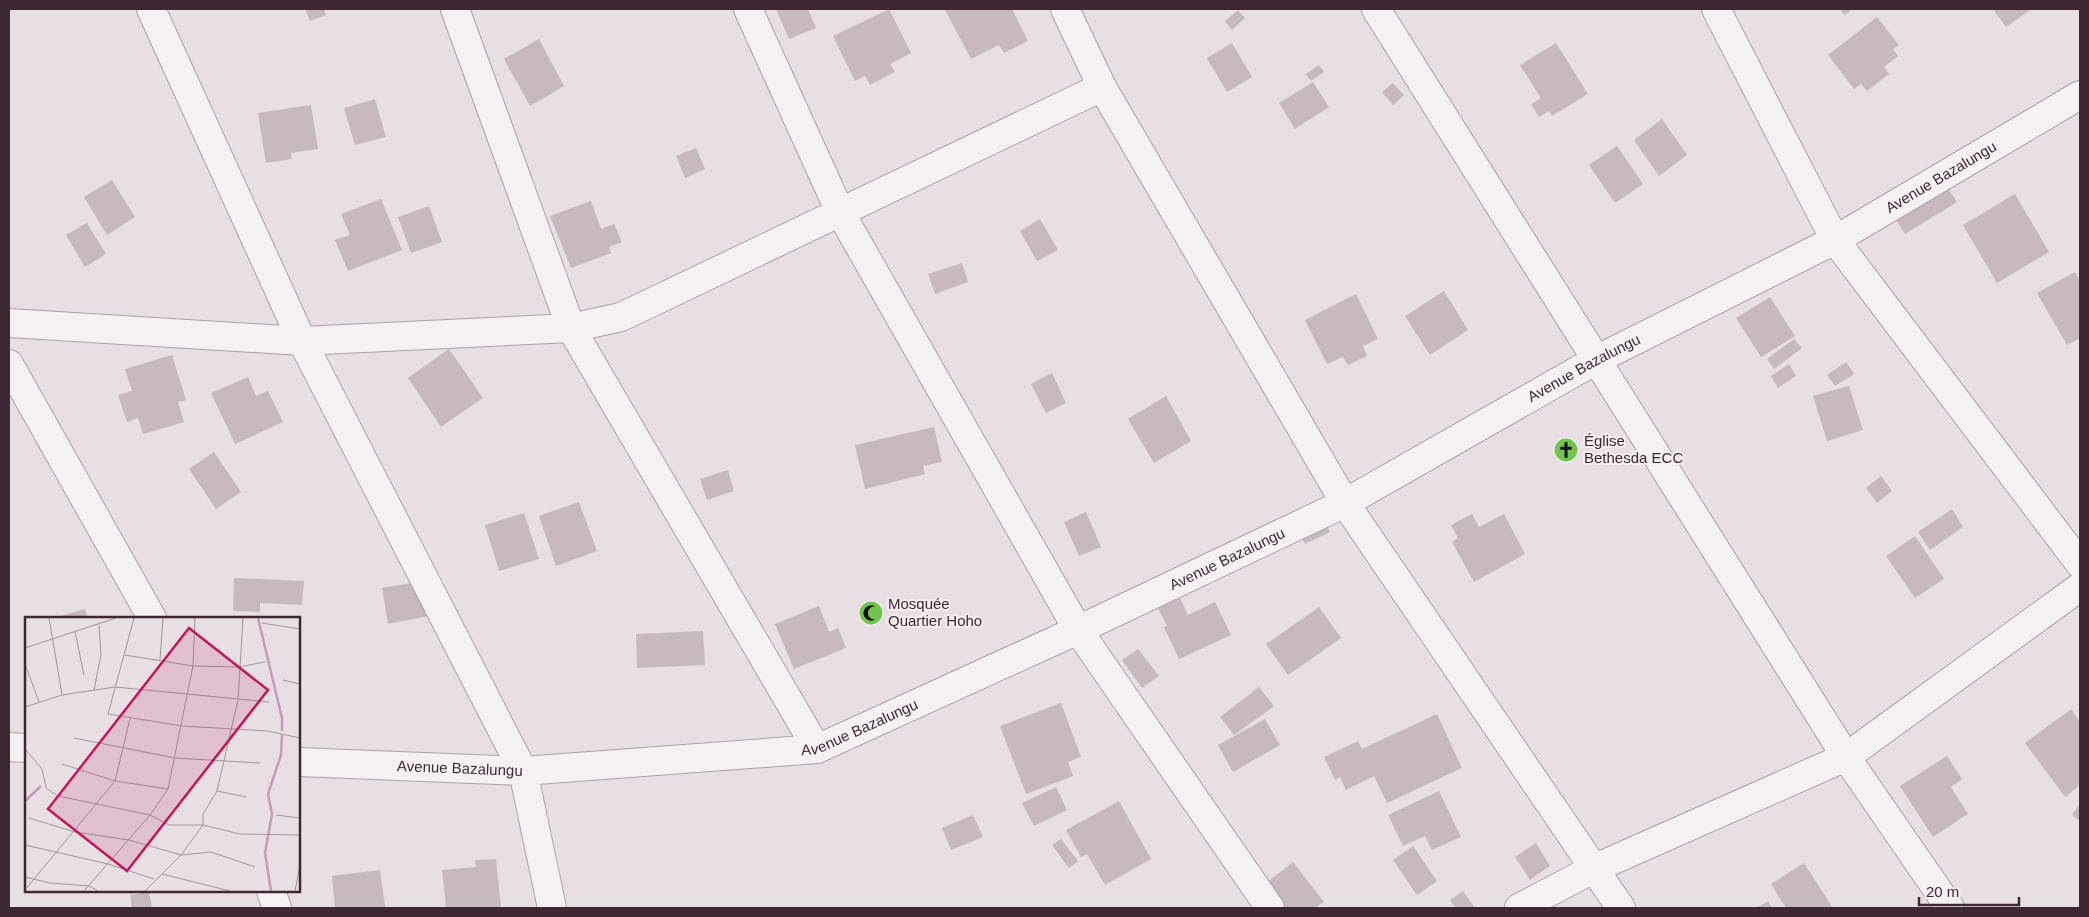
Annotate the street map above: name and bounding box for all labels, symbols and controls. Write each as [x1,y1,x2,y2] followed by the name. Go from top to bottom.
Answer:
[1882,138,1999,216] street label: Avenue Bazalungu
[1524,330,1643,405] street label: Avenue Bazalungu
[1584,432,1683,466] place label: Église Bethesda ECC
[1553,437,1579,463] church icon: Église Bethesda ECC
[1167,524,1287,593] street label: Avenue Bazalungu
[888,595,982,629] place label: Mosquée Quartier Hoho
[858,600,884,626] mosque icon: Mosquée Quartier Hoho
[25,617,300,892] inset map
[801,695,920,758] street label: Avenue Bazalungu
[397,757,523,779] street label: Avenue Bazalungu
[1919,874,2019,906] scale bar
[1926,883,1959,900] text: 20 m

